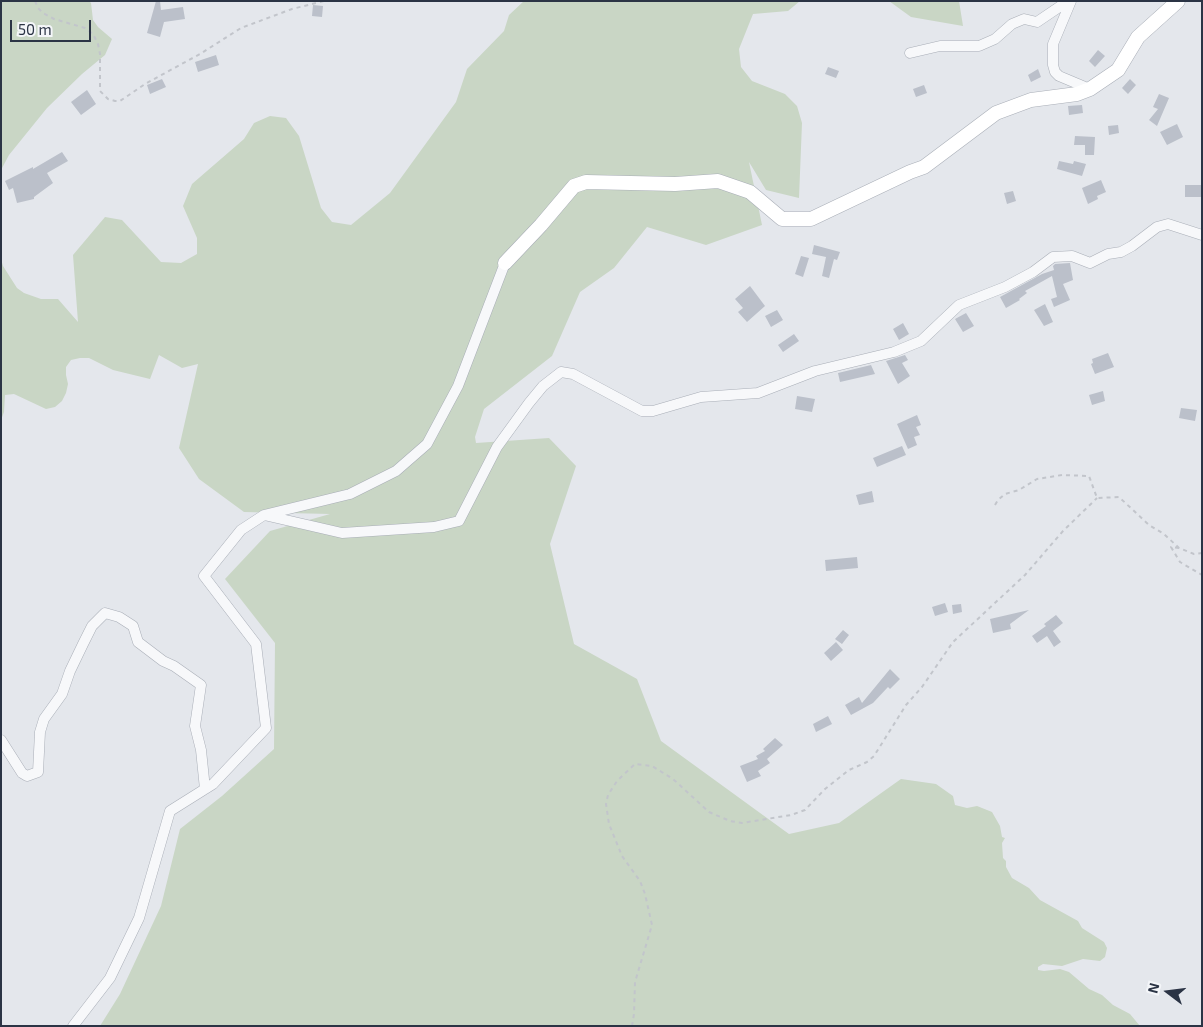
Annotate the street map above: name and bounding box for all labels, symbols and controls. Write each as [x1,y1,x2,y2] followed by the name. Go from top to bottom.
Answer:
[12,10,94,42] scale bar
[18,20,52,38] text: 50 m
[1143,967,1193,1017] north arrow
[1144,981,1163,995] text: N

